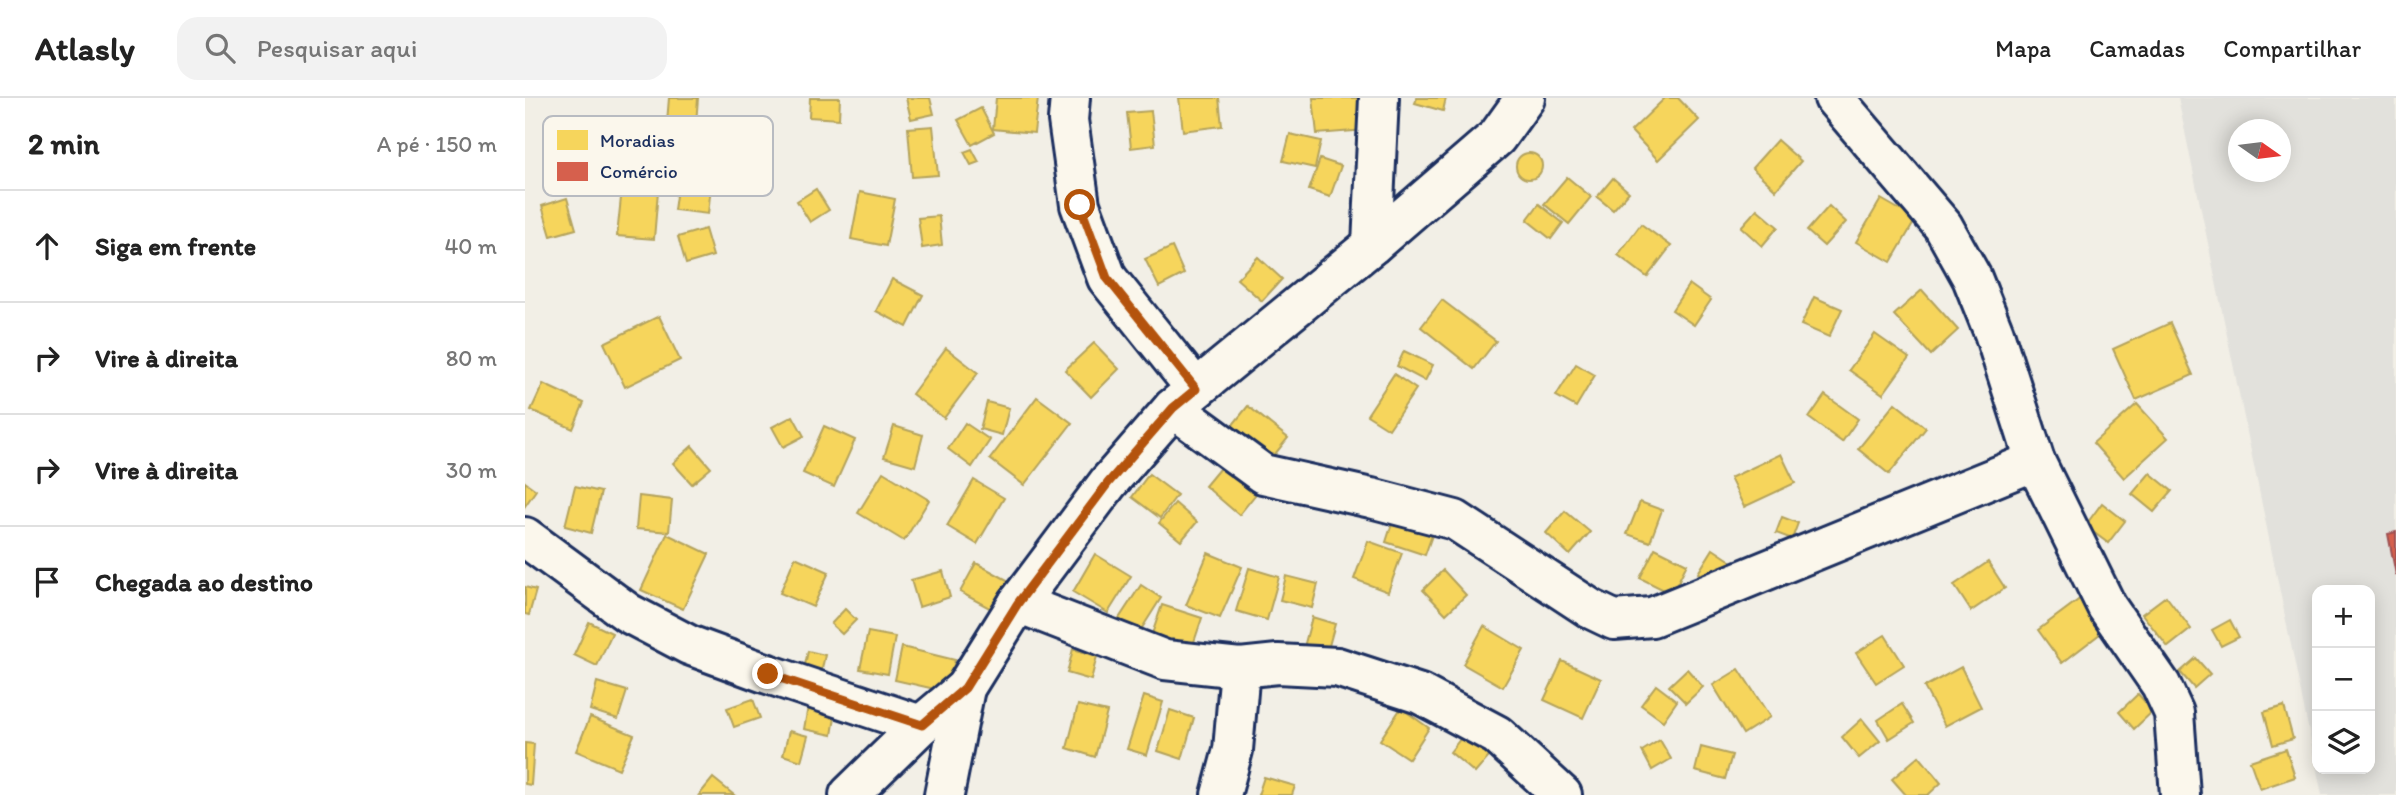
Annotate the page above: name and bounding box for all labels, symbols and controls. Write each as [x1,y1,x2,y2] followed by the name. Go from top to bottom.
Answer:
[177,17,667,80] search box
[35,29,135,68] text: Atlasly
[201,29,239,67] icon: search
[257,32,417,64] text: Pesquisar aqui
[1995,34,2051,63] text: Mapa
[2089,34,2185,63] text: Camadas
[2223,34,2361,63] text: Compartilhar
[543,116,773,196] legend
[2228,119,2291,182] north arrow
[28,125,99,162] text: 2 min
[600,129,675,152] text: Moradias
[377,130,497,158] text: A pé · 150 m
[600,160,678,183] text: Comércio
[1064,189,1095,220] route start
[28,227,66,265] icon: ahead
[95,230,256,262] text: Siga em frente
[444,232,497,260] text: 40 m
[28,339,66,377] icon: right
[95,342,238,374] text: Vire à direita
[446,344,497,372] text: 80 m
[28,451,66,489] icon: right
[95,454,238,486] text: Vire à direita
[446,456,497,484] text: 30 m
[28,563,66,601] icon: arrive
[95,566,313,598] text: Chegada ao destino
[2312,585,2375,774] map controls
[2312,585,2375,648] button: +
[2312,648,2375,711] button: −
[752,658,783,689] route end
[2312,711,2375,774] button: layers

